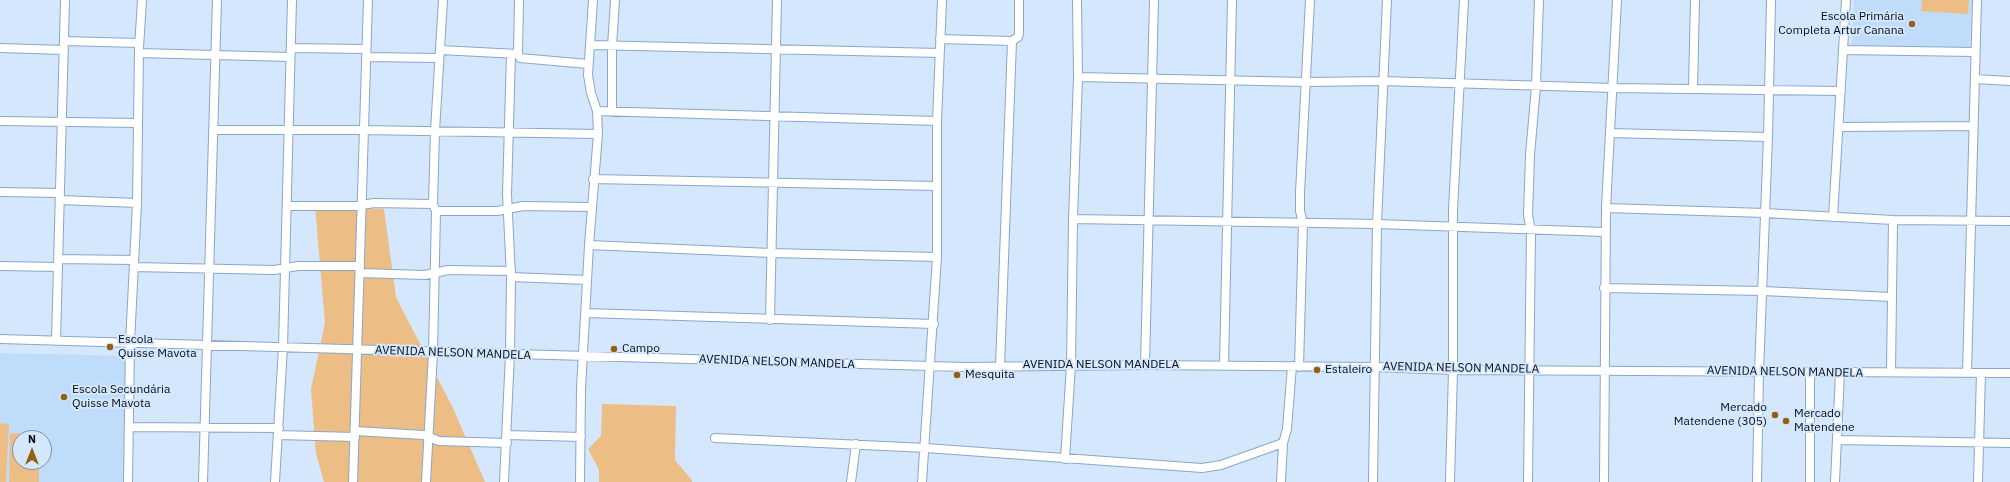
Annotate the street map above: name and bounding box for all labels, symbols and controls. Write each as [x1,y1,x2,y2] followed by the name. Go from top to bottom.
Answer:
[1778,10,1904,38] place label: Escola Primária Completa Artur Canana
[1907,19,1917,29] marker: Escola Primária Completa Artur Canana
[118,333,197,361] place label: Escola Quisse Mavota
[105,342,115,352] marker: Escola Quisse Mavota
[622,342,660,356] place label: Campo
[375,343,531,363] street label: AVENIDA NELSON MANDELA
[609,344,619,354] marker: Campo
[699,352,855,372] street label: AVENIDA NELSON MANDELA
[1023,358,1179,372] street label: AVENIDA NELSON MANDELA
[1383,359,1539,377] street label: AVENIDA NELSON MANDELA
[1325,363,1372,377] place label: Estaleiro
[1707,363,1863,381] street label: AVENIDA NELSON MANDELA
[1312,365,1322,375] marker: Estaleiro
[965,368,1015,382] place label: Mesquita
[952,370,962,380] marker: Mesquita
[72,383,170,411] place label: Escola Secundária Quisse Mavota
[59,392,69,402] marker: Escola Secundária Quisse Mavota
[1674,401,1767,429] place label: Mercado Matendene (305)
[1794,407,1855,435] place label: Mercado Matendene
[1770,410,1780,420] marker: Mercado Matendene (305)
[1781,416,1791,426] marker: Mercado Matendene
[12,430,52,470] north arrow
[28,432,36,446] text: N

